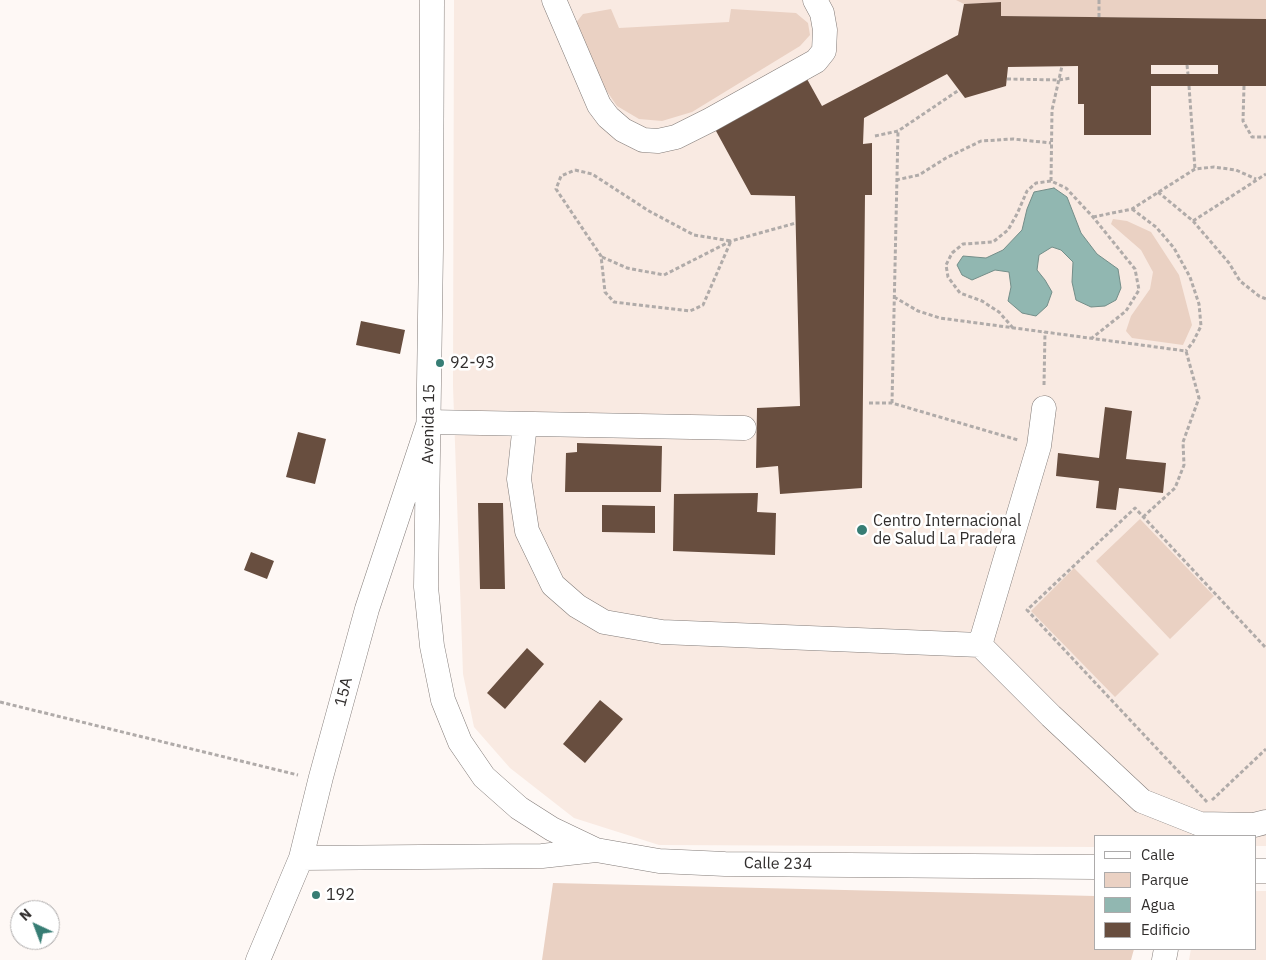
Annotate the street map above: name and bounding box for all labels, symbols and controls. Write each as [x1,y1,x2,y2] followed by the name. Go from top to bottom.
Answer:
[450,353,495,373] place label: 92-93
[434,357,446,369] marker: 92-93
[419,384,439,464] street label: Avenida 15
[873,511,1021,549] place label: Centro Internacional de Salud La Pradera
[855,523,869,537] marker: Centro Internacional de Salud La Pradera
[331,675,357,709] street label: 15A
[1094,835,1256,950] legend
[1141,845,1175,864] text: Calle
[744,854,812,874] street label: Calle 234
[1141,870,1189,889] text: Parque
[326,885,355,905] place label: 192
[310,889,322,901] marker: 192
[1141,895,1175,914] text: Agua
[10,900,60,950] north arrow
[16,905,35,925] text: N
[1141,920,1190,939] text: Edificio

